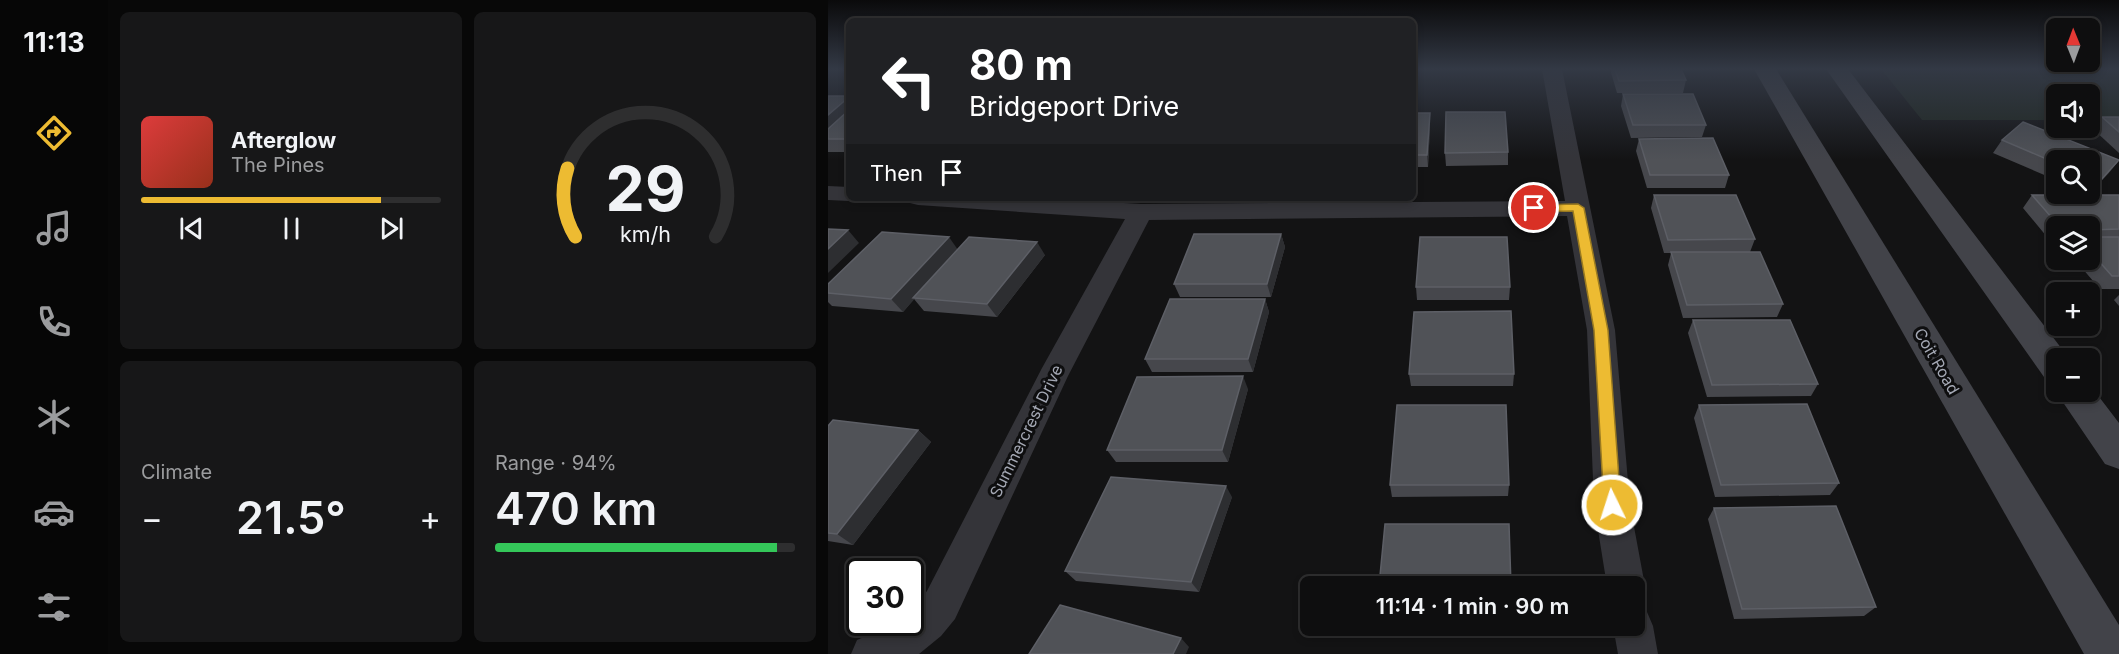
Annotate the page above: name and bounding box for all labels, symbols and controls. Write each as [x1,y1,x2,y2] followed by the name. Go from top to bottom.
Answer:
[2046,18,2100,72] north arrow
[2046,18,2100,402] map controls
[23,26,85,59] text: 11:13
[969,39,1073,90] text: 80 m
[870,42,948,120] icon: left
[2046,84,2100,138] button: sound
[969,90,1179,123] text: Bridgeport Drive
[33,112,75,154] icon: directions
[231,127,336,153] text: Afterglow
[2046,150,2100,204] button: search
[605,152,685,227] text: 29
[231,153,325,177] text: The Pines
[935,156,968,189] icon: arrive
[870,160,923,186] text: Then
[1508,182,1559,233] pin
[1517,191,1550,224] icon: arrive
[33,207,75,249] icon: music
[175,212,208,245] icon: previous
[275,212,308,245] icon: pause
[375,212,408,245] icon: next
[2046,216,2100,270] button: layers
[620,222,670,248] text: km/h
[2046,282,2100,336] button: +
[33,301,75,343] icon: phone
[1910,324,1964,398] street label: Coit Road
[2046,348,2100,402] button: −
[985,361,1067,501] street label: Summercrest Drive
[33,396,75,438] icon: climate
[495,451,617,475] text: Range · 94%
[141,460,212,484] text: Climate
[1580,473,1644,537] position arrow
[495,481,657,536] text: 470 km
[236,490,346,545] text: 21.5°
[33,491,75,533] icon: car
[141,498,163,538] text: −
[419,498,441,538] text: +
[846,558,924,636] speed limit sign: 30
[33,586,75,628] icon: filters
[1376,593,1569,619] text: 11:14 · 1 min · 90 m

